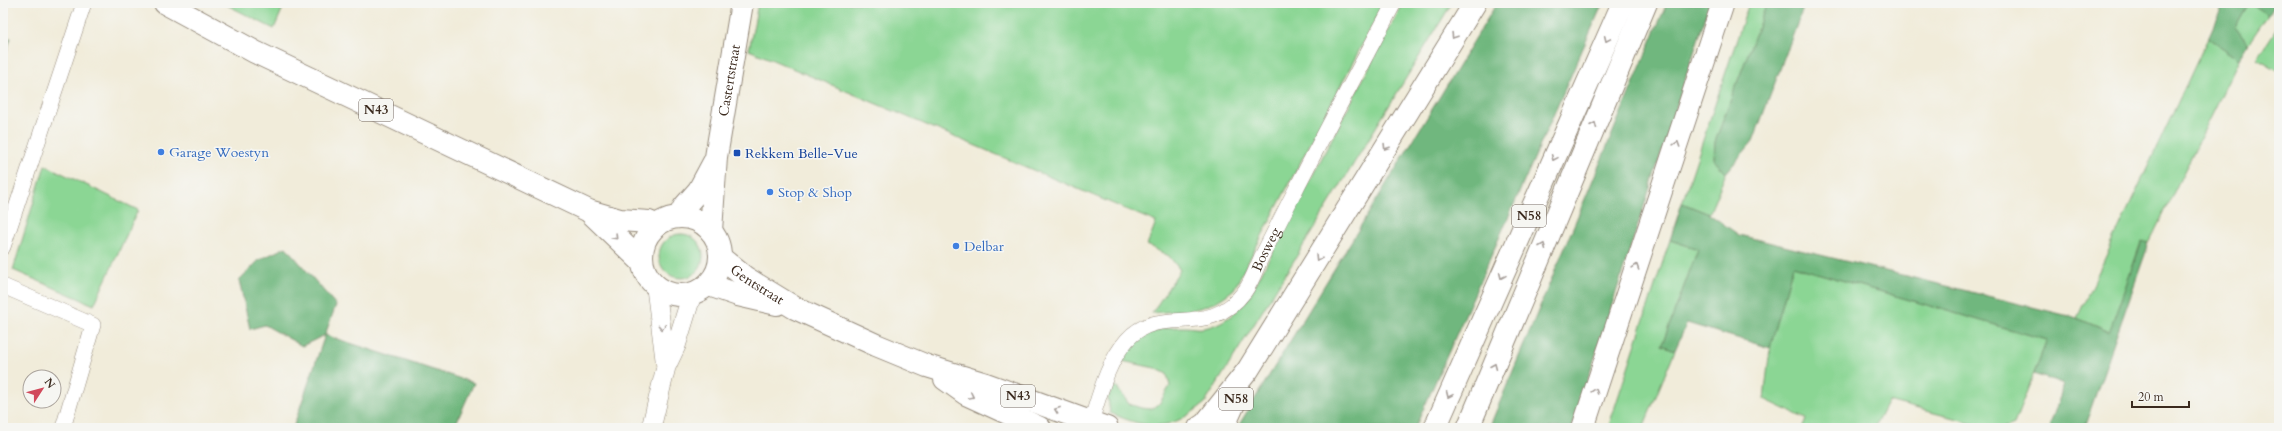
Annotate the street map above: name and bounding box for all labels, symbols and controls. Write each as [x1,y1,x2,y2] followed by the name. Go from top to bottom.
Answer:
[1451,32,1459,39] one-way arrow
[1604,34,1612,42] one-way arrow
[714,42,744,118] street label: Castertstraat
[359,99,393,121] road number: N43
[1589,121,1597,129] one-way arrow
[1672,141,1680,148] one-way arrow
[169,143,269,162] place label: Garage Woestyn
[1383,143,1390,150] one-way arrow
[745,144,858,163] place label: Rekkem Belle-Vue
[156,147,166,157] marker: Garage Woestyn
[732,148,742,158] marker: Rekkem Belle-Vue
[1551,154,1559,161] one-way arrow
[778,183,852,202] place label: Stop & Shop
[765,187,775,197] marker: Stop & Shop
[1512,205,1546,227] road number: N58
[1247,224,1285,274] street label: Bosweg
[610,232,618,240] one-way arrow
[964,237,1005,256] place label: Delbar
[951,241,961,251] marker: Delbar
[1539,243,1547,250] one-way arrow
[1315,254,1322,261] one-way arrow
[727,260,788,309] street label: Gentstraat
[1631,264,1640,271] one-way arrow
[1499,272,1507,280] one-way arrow
[657,324,666,330] one-way arrow
[1489,363,1497,370] one-way arrow
[22,369,62,409] north arrow
[41,375,59,392] text: N
[2132,383,2189,409] scale bar
[1001,385,1035,407] road number: N43
[1219,388,1253,410] road number: N58
[1590,388,1599,395] one-way arrow
[2138,389,2165,405] text: 20 m
[967,391,975,399] one-way arrow
[1446,391,1454,399] one-way arrow
[1053,407,1060,415] one-way arrow

